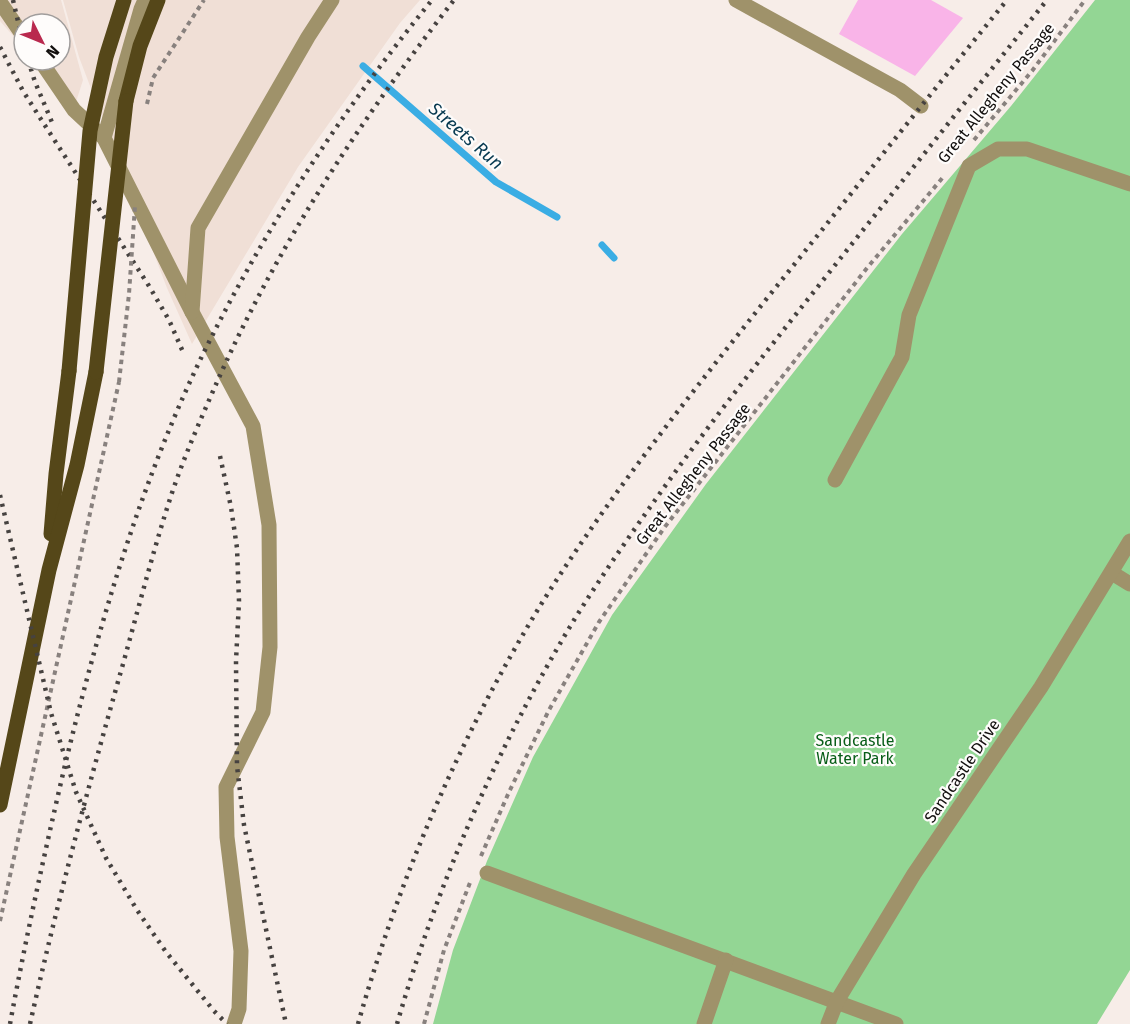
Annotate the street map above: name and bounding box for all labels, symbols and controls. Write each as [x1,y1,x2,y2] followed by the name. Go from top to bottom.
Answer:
[12,12,72,72] north arrow
[934,19,1058,167] street label: Great Allegheny Passage
[42,42,63,62] text: N
[423,97,508,174] water label: Streets Run
[632,399,754,549] street label: Great Allegheny Passage
[920,716,1004,826] street label: Sandcastle Drive
[816,731,895,768] park label: Sandcastle Water Park

